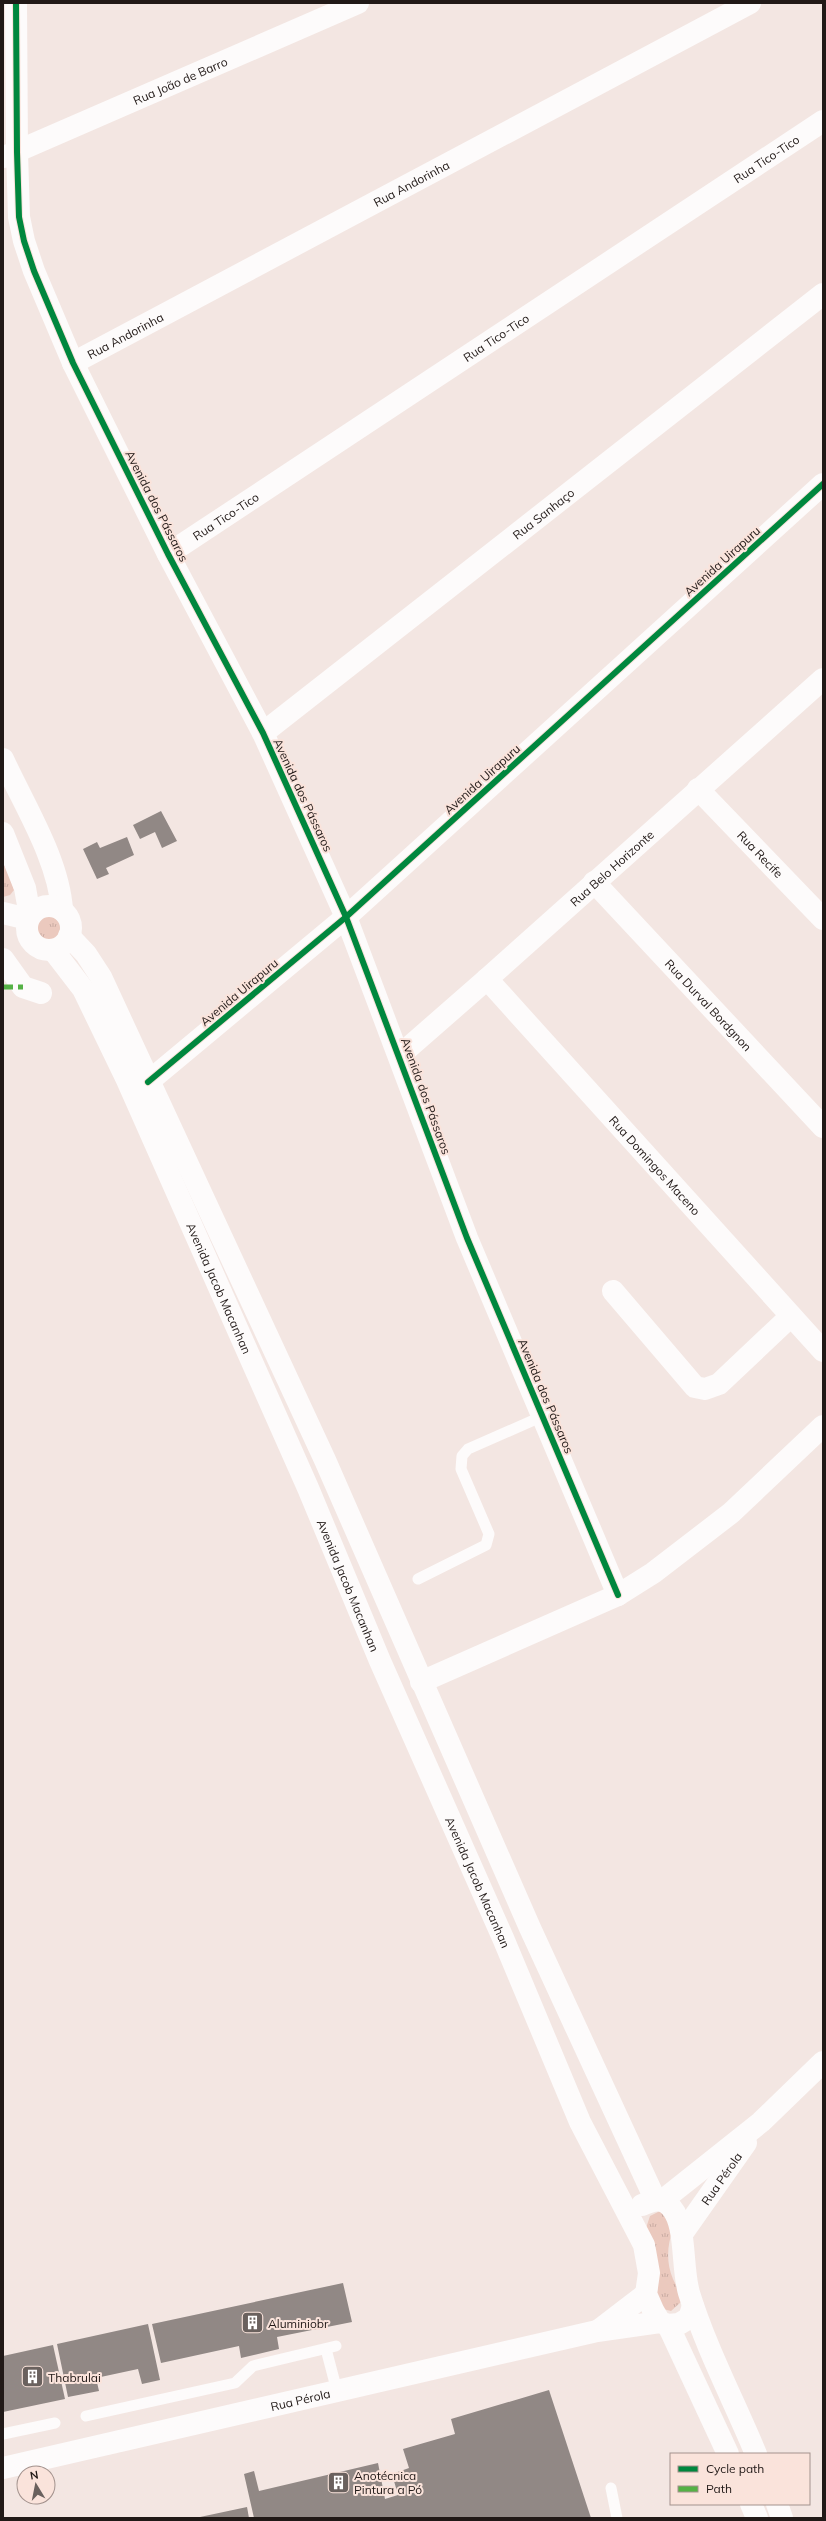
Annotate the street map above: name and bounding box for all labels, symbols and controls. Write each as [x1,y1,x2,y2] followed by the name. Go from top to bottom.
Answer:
[131,53,230,108] street label: Rua João de Barro
[730,131,802,186] street label: Rua Tico-Tico
[371,157,452,210] street label: Rua Andorinha
[84,309,166,362] street label: Rua Andorinha
[460,310,532,364] street label: Rua Tico-Tico
[122,448,192,564] street label: Avenida dos Pássaros
[509,484,577,542] street label: Rua Sanhaço
[190,489,261,543] street label: Rua Tico-Tico
[681,523,763,599] street label: Avenida Uirapuru
[270,736,336,854] street label: Avenida dos Pássaros
[441,741,523,817] street label: Avenida Uirapuru
[567,826,657,909] street label: Rua Belo Horizonte
[734,827,786,881] street label: Rua Recife
[197,955,281,1029] street label: Avenida Uirapuru
[662,956,755,1054] street label: Rua Durval Bordgnon
[398,1036,454,1156] street label: Avenida dos Pássaros
[606,1112,704,1218] street label: Rua Domingos Maceno
[184,1220,255,1356] street label: Avenida Jacob Macanhan
[515,1336,577,1456] street label: Avenida dos Pássaros
[314,1517,383,1654] street label: Avenida Jacob Macanhan
[443,1814,514,1950] street label: Avenida Jacob Macanhan
[697,2149,745,2208] street label: Rua Pérola
[239,2310,265,2336] building icon: Aluminiobr
[268,2316,329,2331] place label: Aluminiobr
[19,2364,45,2390] building icon: Thabrulai
[48,2370,101,2385] place label: Thabrulai
[269,2385,332,2414] street label: Rua Pérola
[670,2453,810,2505] legend
[706,2461,764,2476] text: Cycle path
[16,2465,56,2505] north arrow
[29,2468,40,2483] text: N
[354,2468,422,2497] place label: Anotécnica Pintura a Pó
[325,2469,351,2495] building icon: Anotécnica Pintura a Pó
[706,2481,732,2496] text: Path

